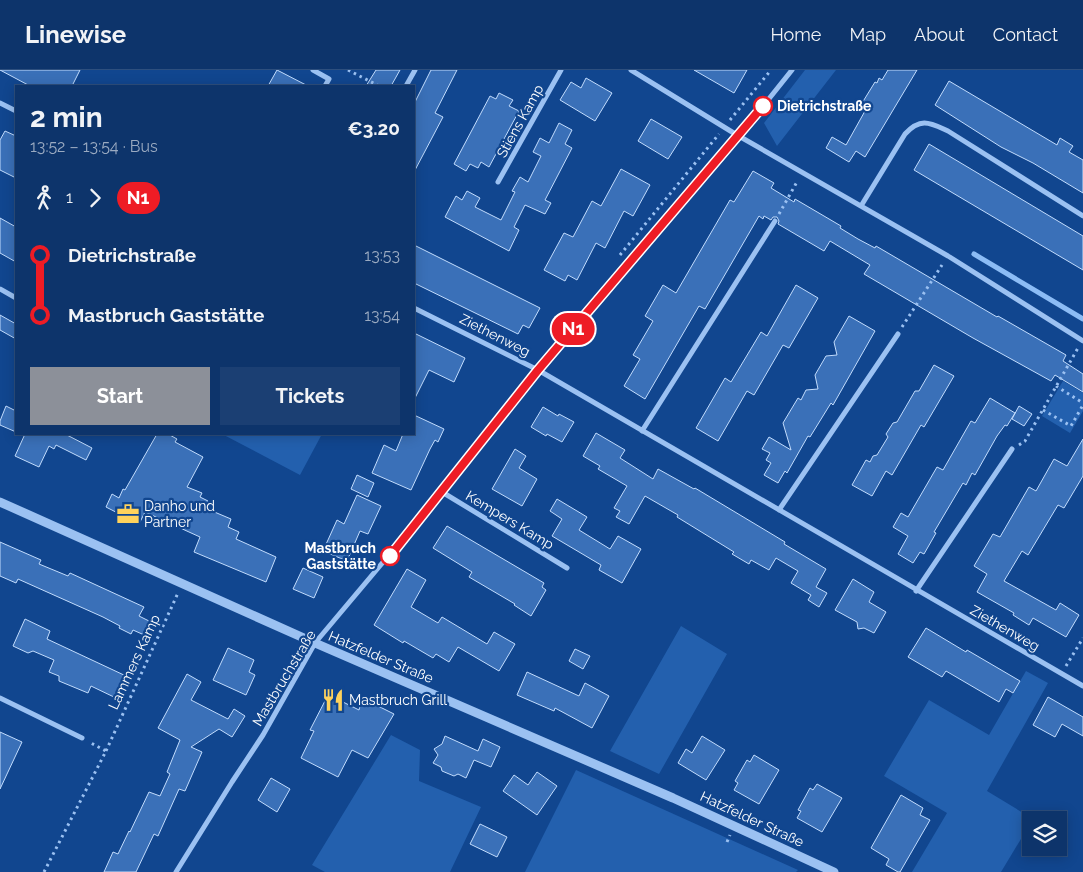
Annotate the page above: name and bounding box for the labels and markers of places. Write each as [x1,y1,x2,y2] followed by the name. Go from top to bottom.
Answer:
[753,96,773,116] marker: Dietrichstraße
[777,98,872,114] place label: Dietrichstraße
[144,498,215,530] place label: Danho und Partner
[115,501,141,527] office icon: Danho und Partner
[304,540,377,572] place label: Mastbruch Gaststätte
[380,546,400,566] marker: Mastbruch Gaststätte
[320,687,346,713] restaurant icon: Mastbruch Grill
[349,692,447,708] place label: Mastbruch Grill

